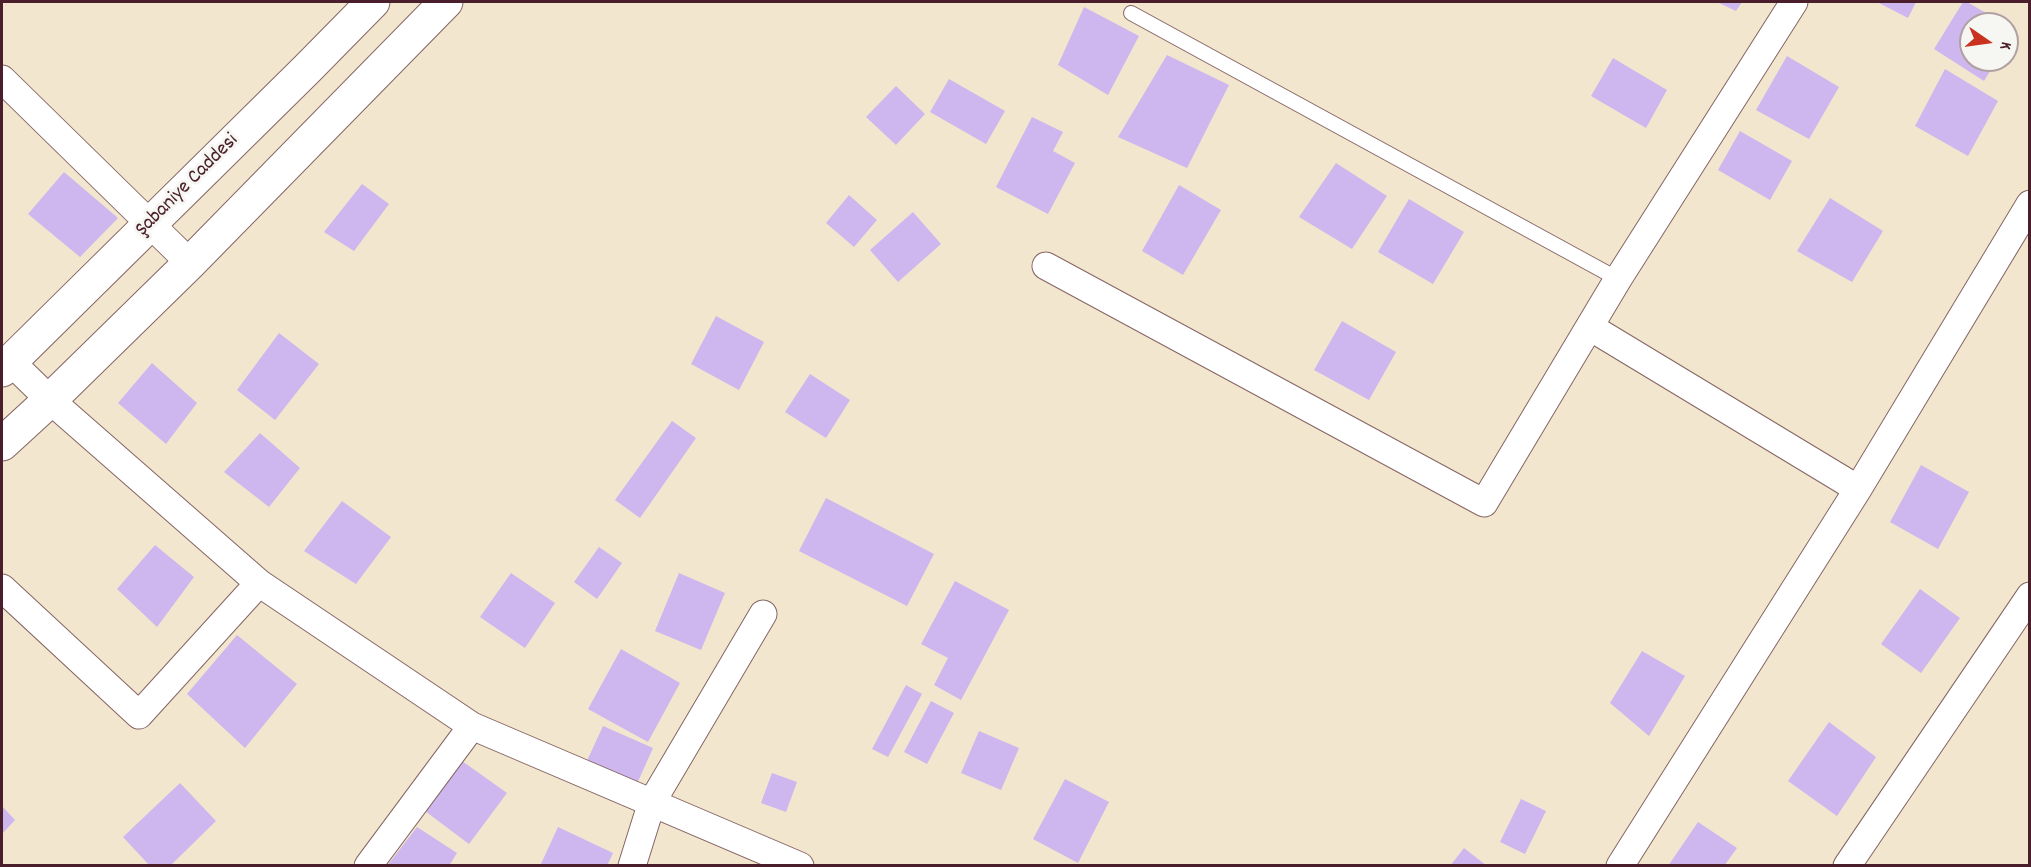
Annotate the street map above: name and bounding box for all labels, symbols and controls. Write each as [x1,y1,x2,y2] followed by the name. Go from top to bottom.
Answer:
[1959,12,2019,72] north arrow
[1993,40,2017,52] text: K
[131,129,245,243] street label: Şabaniye Caddesi

